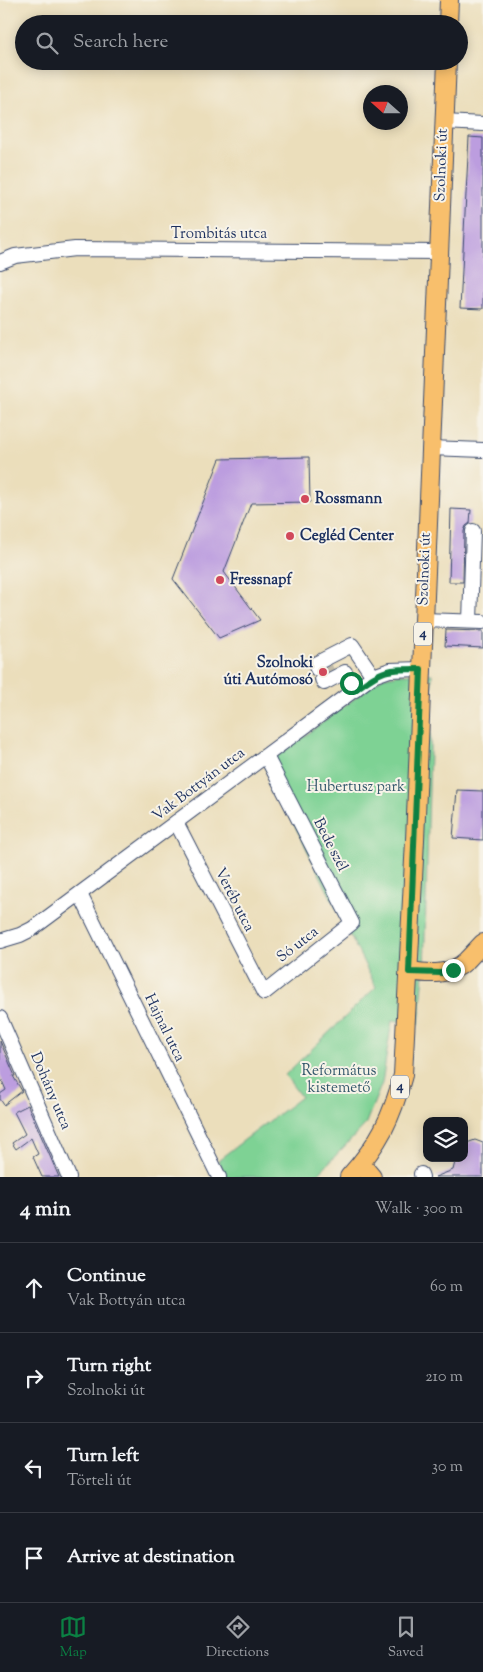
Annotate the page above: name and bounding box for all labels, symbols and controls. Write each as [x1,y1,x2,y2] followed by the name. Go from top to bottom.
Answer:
[15,15,468,70] search box
[33,29,61,57] icon: search
[73,29,168,56] text: Search here
[363,85,408,130] north arrow
[430,128,454,202] street label: Szolnoki út
[171,224,267,245] street label: Trombitás utca
[315,489,383,510] place label: Rossmann
[299,493,311,505] marker: Rossmann
[300,526,394,547] place label: Cegléd Center
[284,530,296,542] marker: Cegléd Center
[413,532,437,606] street label: Szolnoki út
[230,570,293,591] place label: Fressnapf
[214,574,226,586] marker: Fressnapf
[414,622,432,646] road number: 4
[224,653,314,691] place label: Szolnoki úti Autómosó
[317,666,329,678] marker: Szolnoki úti Autómosó
[340,672,363,695] route start
[148,743,250,827] street label: Vak Bottyán utca
[307,777,405,798] park label: Hubertusz park
[308,815,352,875] street label: Bede szél
[209,865,259,936] street label: Veréb utca
[273,922,323,968] street label: Só utca
[442,959,465,982] route end
[138,990,190,1066] street label: Hajnal utca
[24,1049,76,1133] street label: Dohány utca
[302,1061,377,1099] park label: Református kistemető
[391,1076,409,1098] road number: 4
[423,1117,468,1162] map controls
[423,1117,468,1162] button: layers
[20,1195,71,1225] text: 4 min
[375,1198,463,1221] text: Walk · 300 m
[67,1263,146,1290] text: Continue
[20,1274,48,1302] icon: ahead
[430,1276,463,1299] text: 60 m
[67,1290,186,1313] text: Vak Bottyán utca
[67,1353,151,1380] text: Turn right
[20,1364,48,1392] icon: right
[425,1366,463,1389] text: 210 m
[67,1380,145,1403] text: Szolnoki út
[67,1443,139,1470] text: Turn left
[20,1454,48,1482] icon: left
[432,1456,463,1479] text: 30 m
[67,1470,132,1493] text: Törteli út
[20,1544,48,1572] icon: arrive
[67,1544,235,1571] text: Arrive at destination
[59,1613,87,1663] tab: Map
[206,1613,269,1663] tab: Directions
[388,1613,424,1663] tab: Saved

